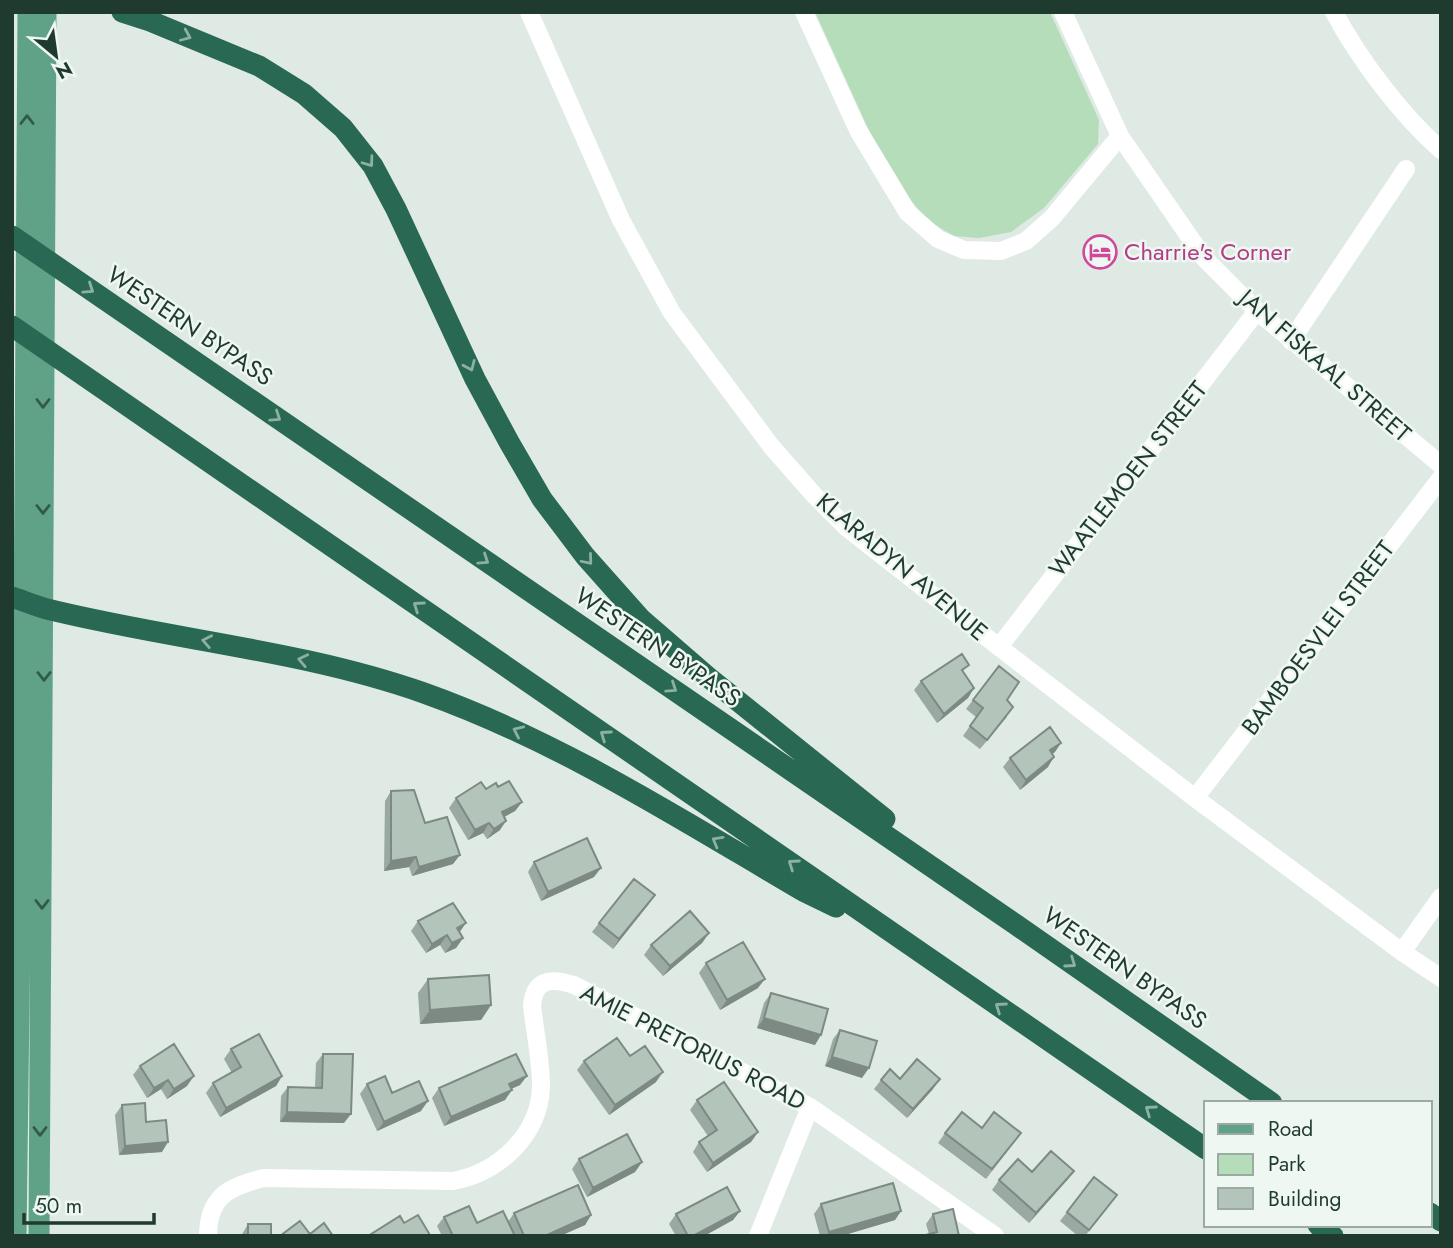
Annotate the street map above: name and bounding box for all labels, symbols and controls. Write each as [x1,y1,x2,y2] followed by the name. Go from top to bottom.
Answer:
[21,21,91,91] north arrow
[178,28,191,42] one-way arrow
[51,55,77,86] text: N
[19,115,35,125] one-way arrow
[361,154,374,167] one-way arrow
[1081,233,1119,271] hotel icon: Charrie's Corner
[1124,234,1292,269] place label: Charrie's Corner
[100,257,280,394] street label: WESTERN BYPASS
[1229,279,1419,450] street label: JAN FISKAAL STREET
[81,281,94,293] one-way arrow
[462,359,476,371] one-way arrow
[1040,373,1215,584] street label: WAATLEMOEN STREET
[36,398,51,409] one-way arrow
[268,409,281,421] one-way arrow
[809,484,996,649] street label: KLARADYN AVENUE
[35,505,51,515] one-way arrow
[1233,533,1402,742] street label: BAMBOESVLEI STREET
[580,551,592,564] one-way arrow
[476,552,489,564] one-way arrow
[568,578,748,715] street label: WESTERN BYPASS
[413,602,426,614] one-way arrow
[201,634,213,649] one-way arrow
[297,654,309,669] one-way arrow
[36,672,52,682] one-way arrow
[664,680,677,693] one-way arrow
[513,725,525,739] one-way arrow
[600,731,613,743] one-way arrow
[712,836,725,849] one-way arrow
[788,860,801,872] one-way arrow
[1036,898,1215,1037] street label: WESTERN BYPASS
[34,899,50,910] one-way arrow
[1063,955,1076,967] one-way arrow
[574,974,812,1119] street label: AMIE PRETORIUS ROAD
[995,1003,1008,1015] one-way arrow
[1204,1101,1432,1227] legend
[1145,1106,1158,1118] one-way arrow
[1268,1114,1313,1144] text: Road
[32,1127,48,1137] one-way arrow
[1268,1149,1306,1179] text: Park
[24,1182,154,1226] scale bar
[1268,1184,1341,1214] text: Building
[35,1191,82,1221] text: 50 m

